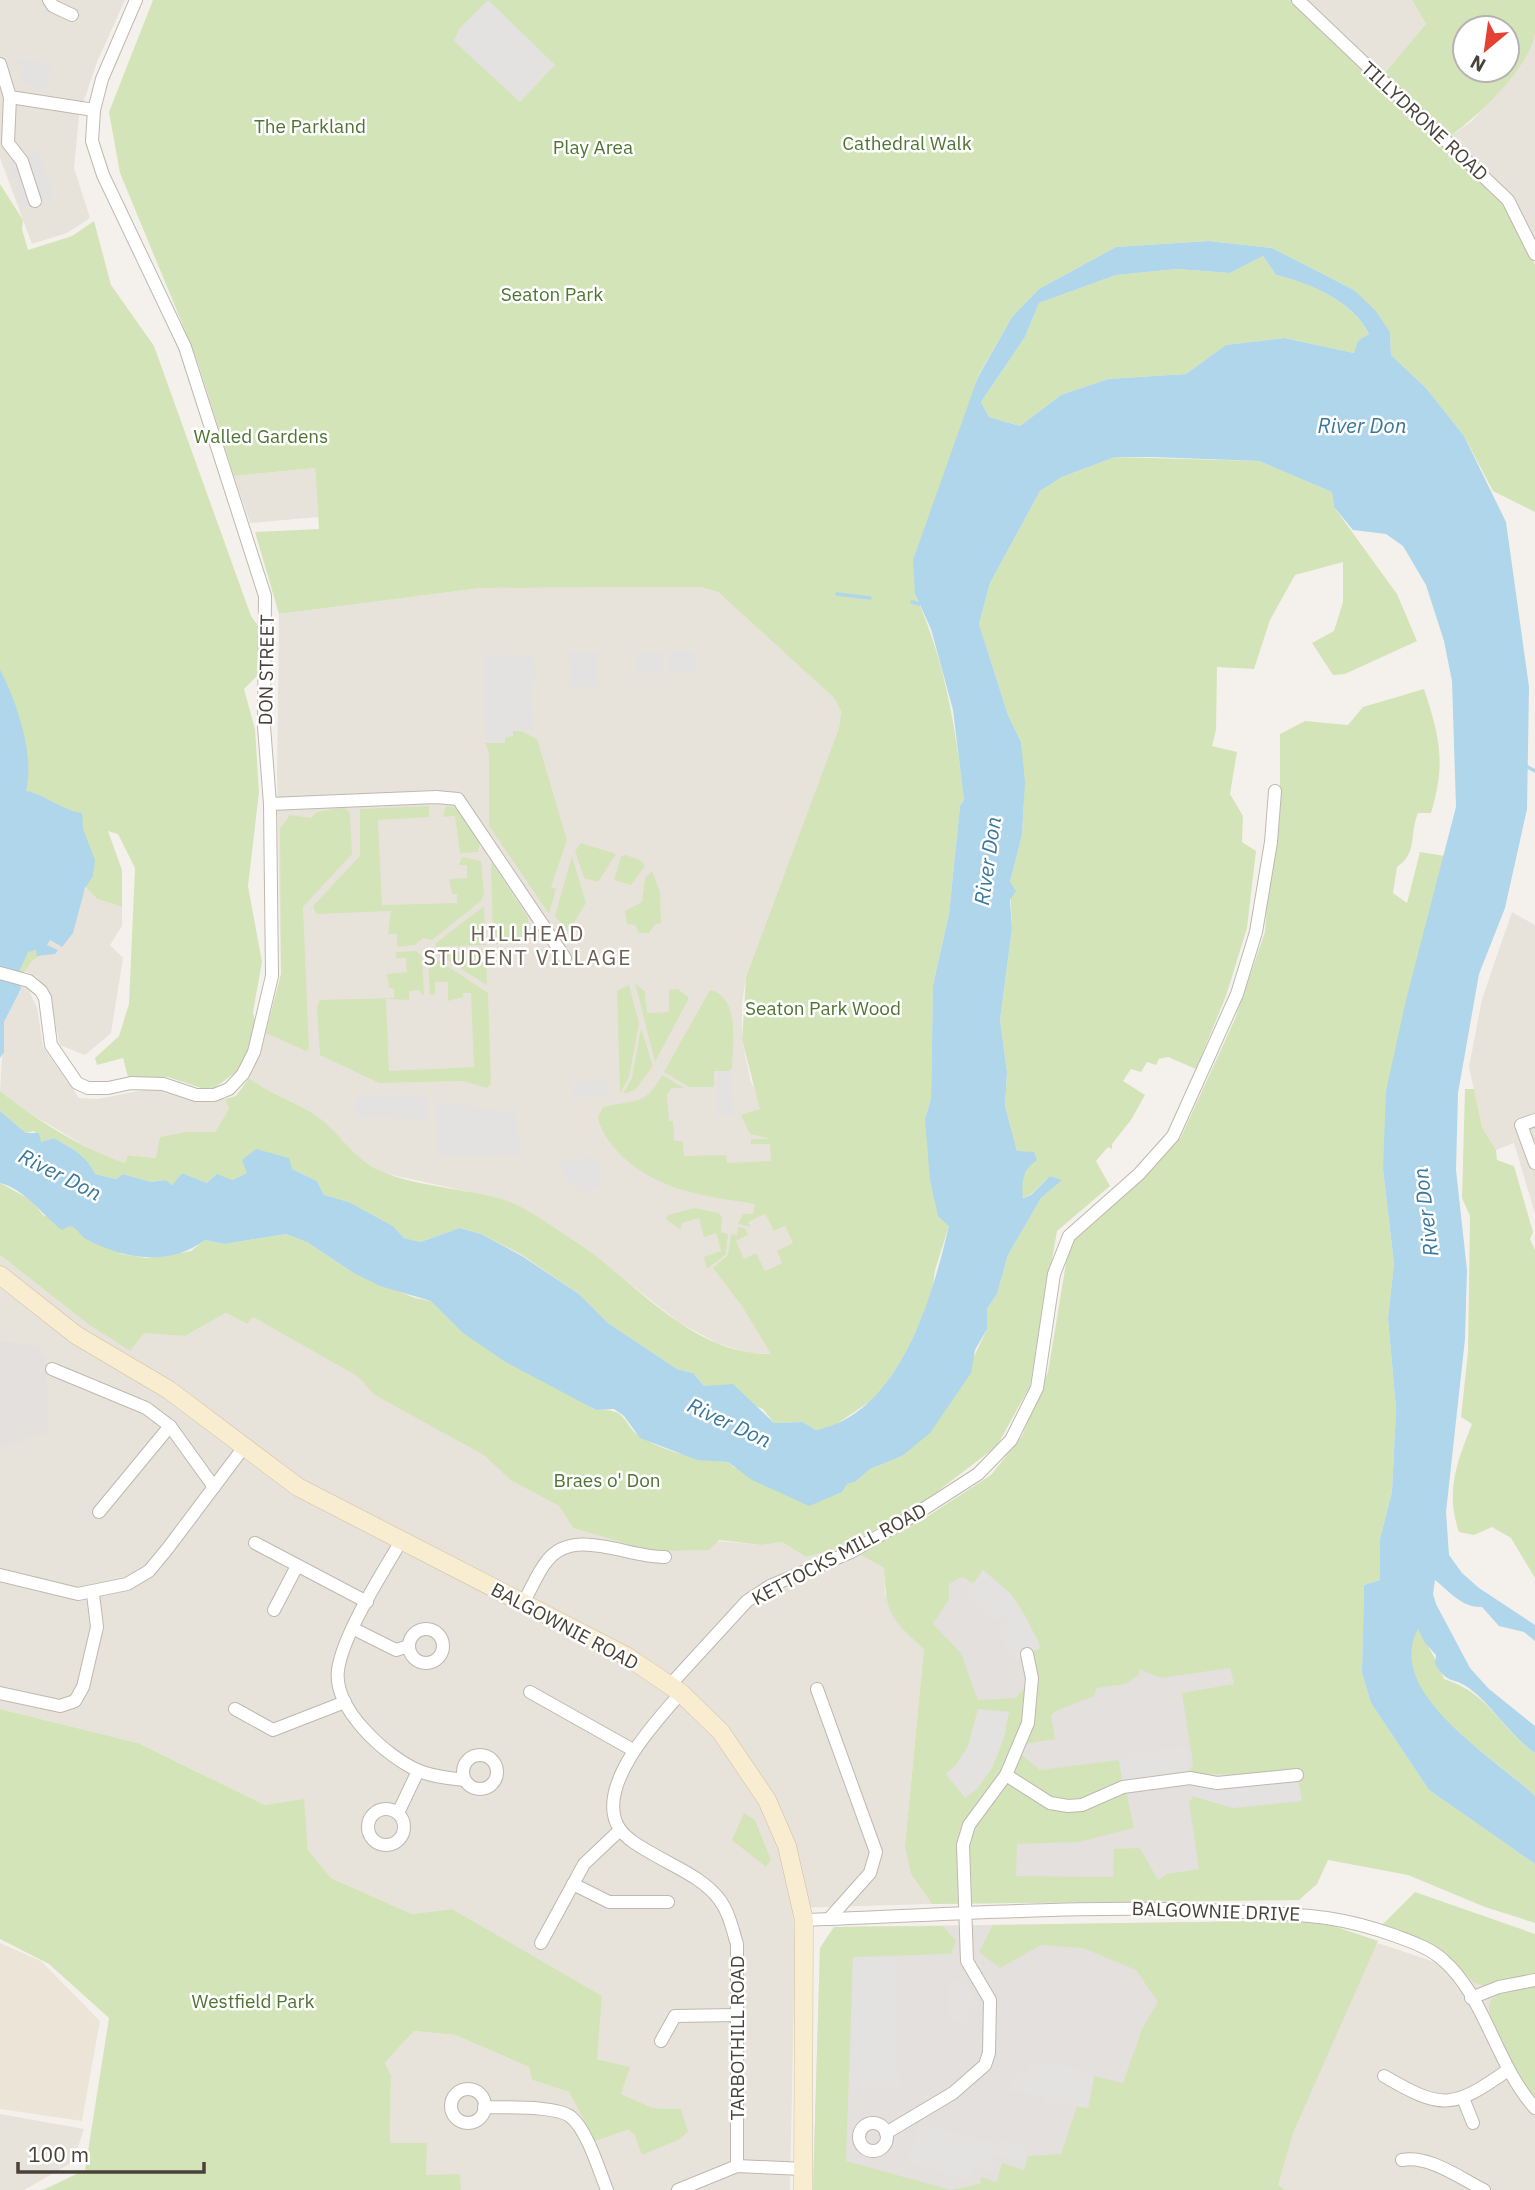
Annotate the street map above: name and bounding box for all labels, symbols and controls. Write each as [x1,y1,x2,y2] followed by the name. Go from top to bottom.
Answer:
[1451,14,1521,84] north arrow
[1357,57,1493,185] street label: TILLYDRONE ROAD
[254,114,366,138] park label: The Parkland
[842,131,972,155] park label: Cathedral Walk
[553,135,633,159] park label: Play Area
[501,282,603,306] park label: Seaton Park
[1317,411,1407,439] water label: River Don
[194,424,328,448] park label: Walled Gardens
[253,614,279,726] street label: DON STREET
[967,815,1007,907] water label: River Don
[424,919,632,971] district label: HILLHEAD STUDENT VILLAGE
[745,996,901,1020] park label: Seaton Park Wood
[14,1141,107,1207] water label: River Don
[1406,1166,1444,1258] water label: River Don
[683,1391,776,1454] water label: River Don
[553,1468,661,1492] park label: Braes o' Don
[748,1498,930,1610] street label: KETTOCKS MILL ROAD
[487,1577,643,1675] street label: BALGOWNIE ROAD
[1131,1896,1301,1926] street label: BALGOWNIE DRIVE
[725,1956,749,2120] street label: TARBOTHILL ROAD
[191,1989,315,2013] park label: Westfield Park
[18,2130,203,2174] scale bar
[28,2140,89,2168] text: 100 m

